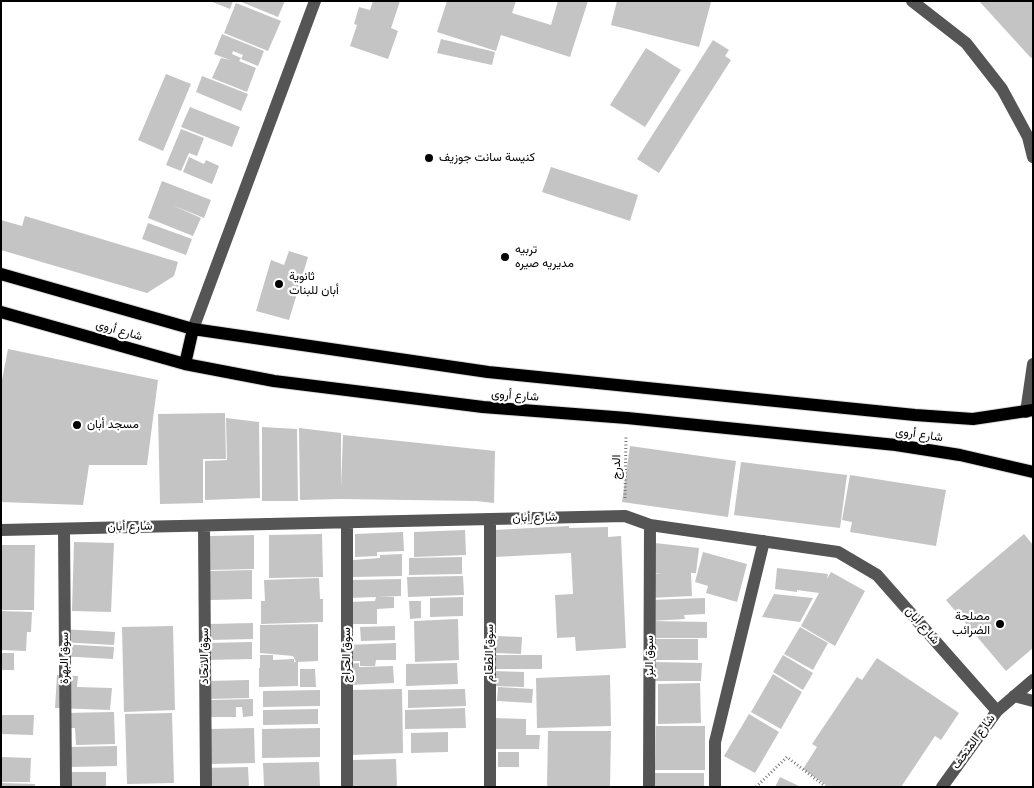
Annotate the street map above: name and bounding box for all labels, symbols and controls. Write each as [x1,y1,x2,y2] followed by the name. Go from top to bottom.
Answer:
[439,151,535,165] place label: كنيسة سانت جوزيف
[423,152,435,164] marker: كنيسة سانت جوزيف
[515,243,574,271] place label: تربيه مديريه صيره
[499,251,511,263] marker: تربيه مديريه صيره
[289,270,339,298] place label: ثانوية أبان للبنات
[273,278,285,290] marker: ثانوية أبان للبنات
[94,317,144,345] street label: شارع أروى
[491,387,539,405] street label: شارع أروى
[87,418,139,432] place label: مسجد أبان
[71,419,83,431] marker: مسجد أبان
[894,425,944,445] street label: شارع أروى
[610,454,624,480] street label: الدرج
[512,510,558,526] street label: شارع أبان
[107,519,153,535] street label: شارع أبان
[902,604,942,648] street label: شارع أبان
[952,610,990,638] place label: مصلحة الضرائب
[994,618,1006,630] marker: مصلحة الضرائب
[483,624,497,682] street label: سوق الطعام
[340,627,354,683] street label: سوق الحراج
[198,628,212,684] street label: سوق الاتحاد
[58,632,72,684] street label: سوق البهرة
[643,635,657,677] street label: سوق البز
[949,712,999,772] street label: شارع المتحف

